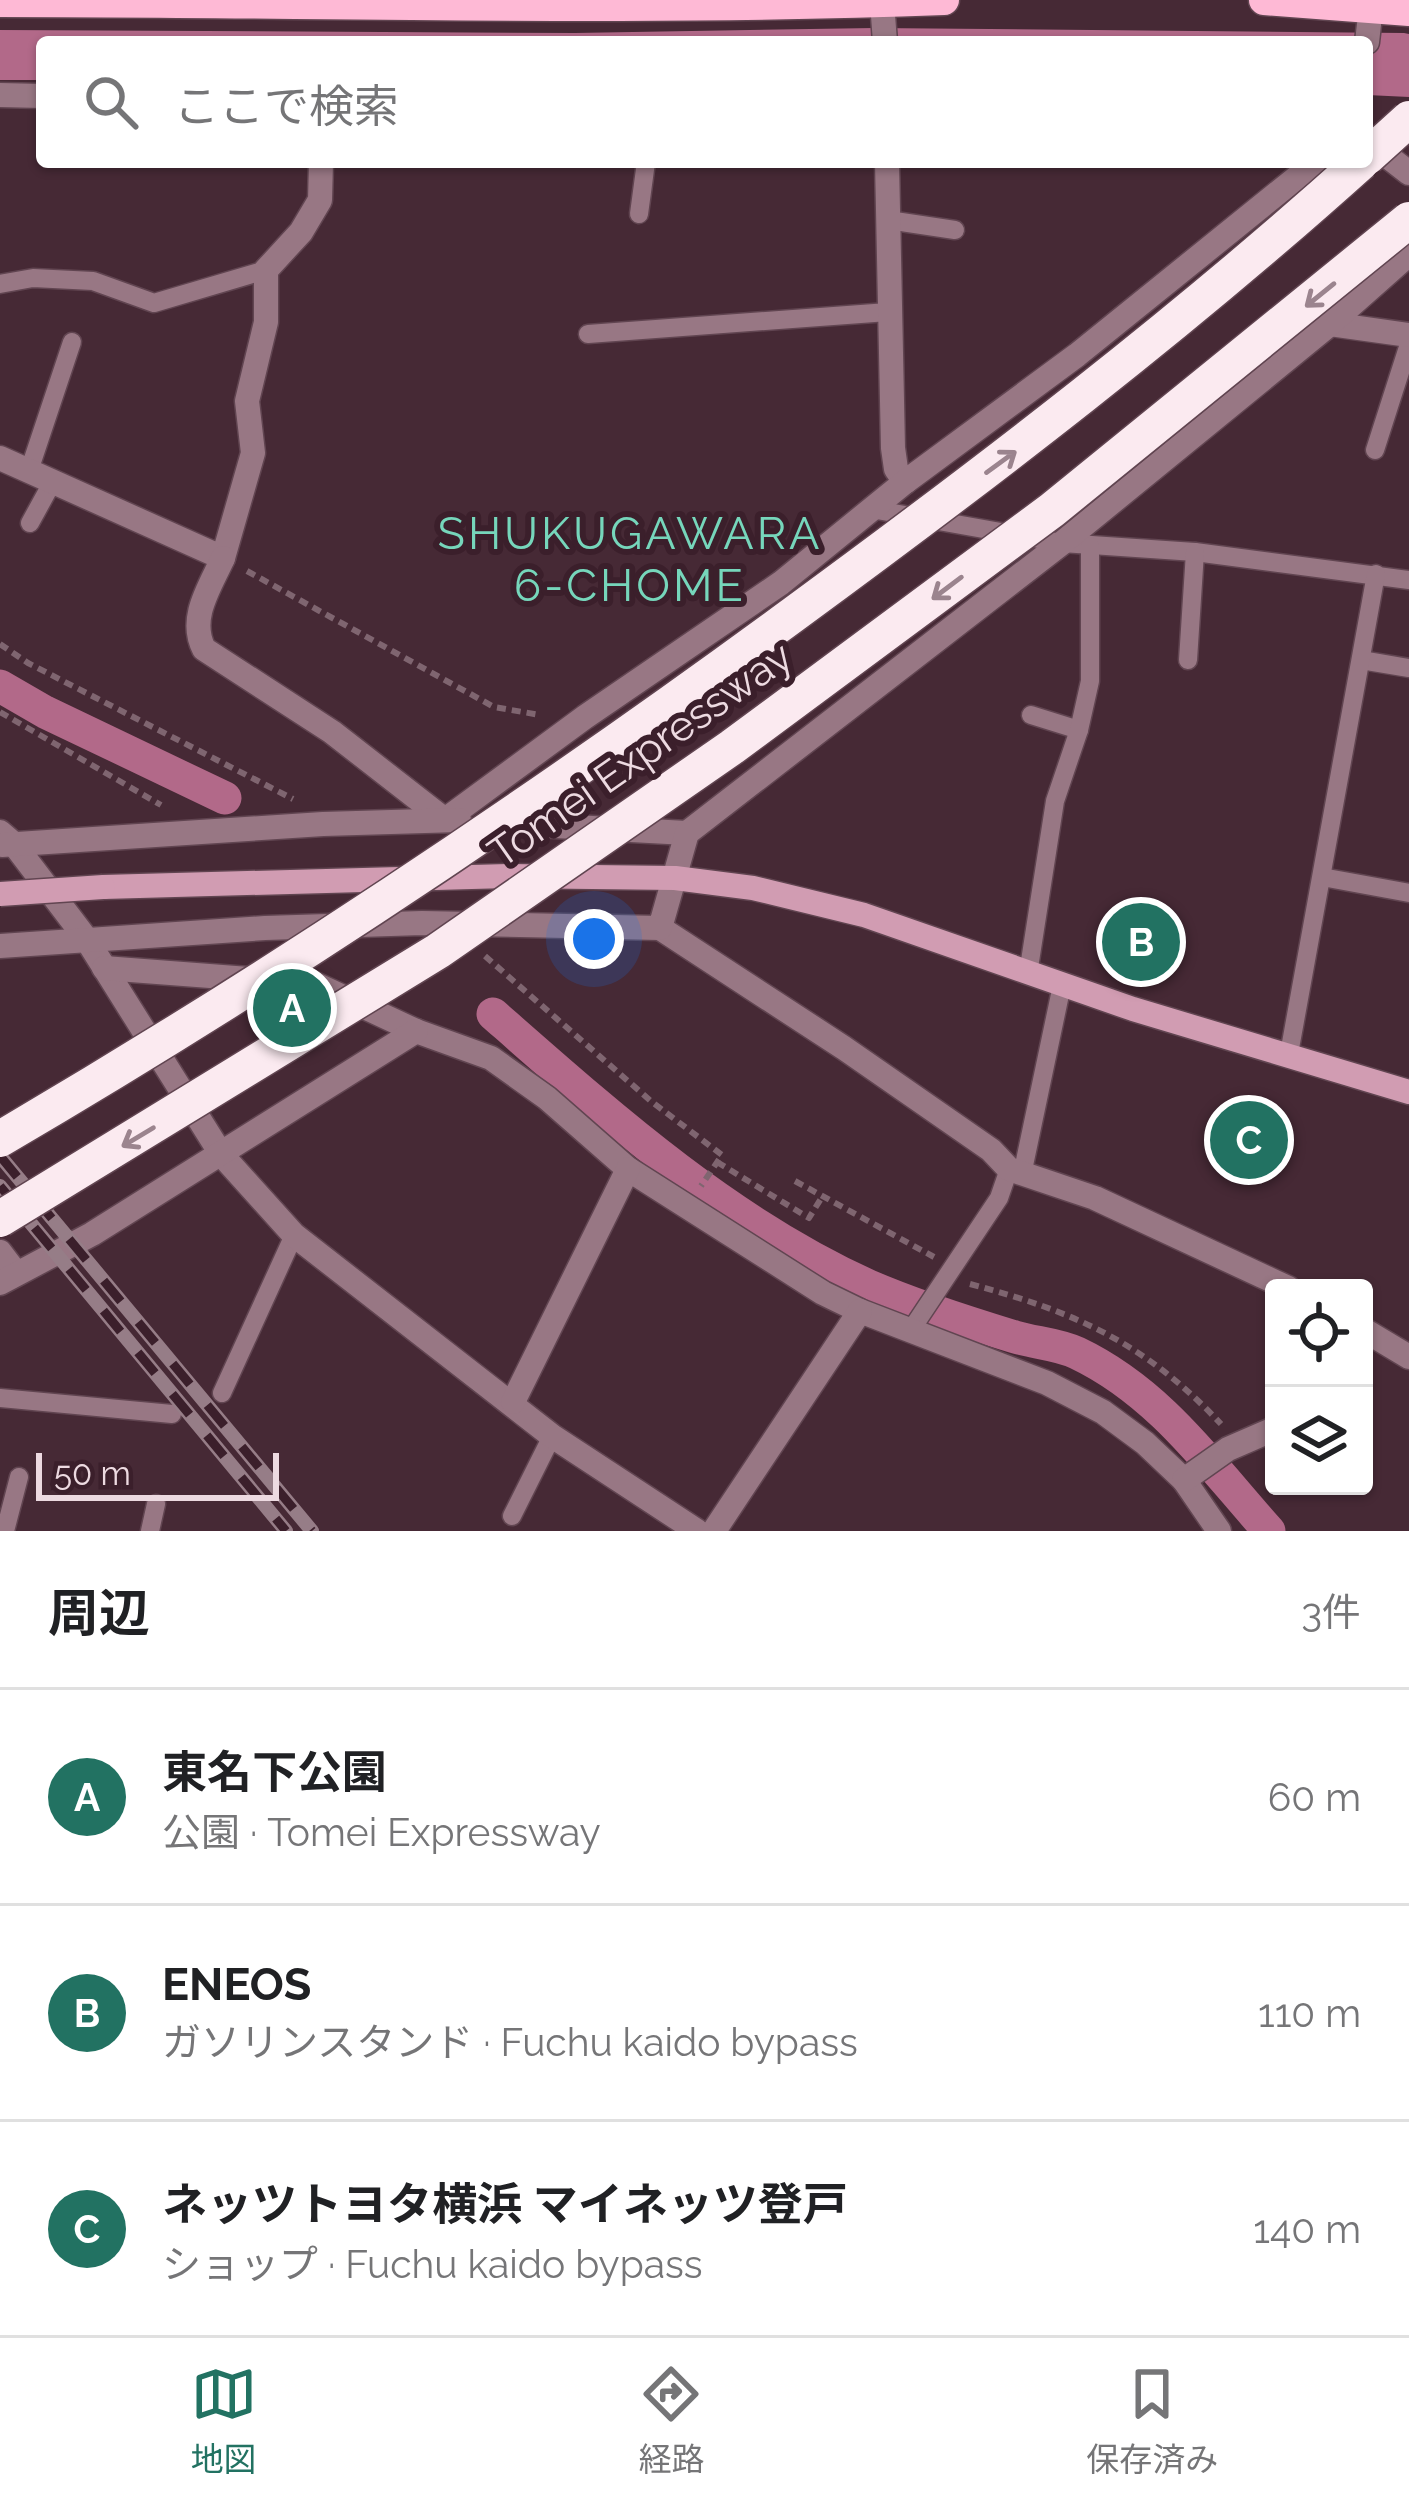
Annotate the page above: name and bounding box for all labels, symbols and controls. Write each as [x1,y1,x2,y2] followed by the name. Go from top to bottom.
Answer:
[36,36,1373,168] search box
[78,69,144,135] icon: search
[174,80,399,133] text: ここで検索
[1304,282,1336,308] one-way arrow
[984,450,1017,476] one-way arrow
[438,507,822,612] district label: SHUKUGAWARA 6-CHOME
[931,575,964,601] one-way arrow
[479,631,801,877] street label: Tomei Expressway
[1102,897,1180,987] pin: B
[564,909,624,969] your location
[253,963,331,1053] pin: A
[1210,1095,1288,1185] pin: C
[121,1125,156,1149] one-way arrow
[1265,1279,1373,1495] map controls
[1265,1279,1373,1387] button: locate
[1265,1387,1373,1495] button: layers
[36,1447,279,1500] scale bar
[54,1454,131,1493] text: 50 m
[48,1583,150,1643] text: 周辺
[1301,1589,1361,1635] text: 3件
[162,1746,387,1799] text: 東名下公園
[74,1774,100,1820] text: A
[1268,1774,1361,1820] text: 60 m
[162,1809,601,1855] text: 公園 · Tomei Expressway
[162,1958,311,2011] text: ENEOS
[74,1990,100,2036] text: B
[1258,1990,1361,2036] text: 110 m
[162,2019,858,2065] text: ガソリンスタンド · Fuchu kaido bypass
[162,2178,848,2231] text: ネッツトヨタ横浜 マイネッツ登戸
[74,2206,100,2252] text: C
[1253,2206,1361,2252] text: 140 m
[162,2241,703,2287] text: ショップ · Fuchu kaido bypass
[191,2361,257,2481] tab: 地図
[638,2361,704,2481] tab: 経路
[1086,2361,1218,2481] tab: 保存済み

